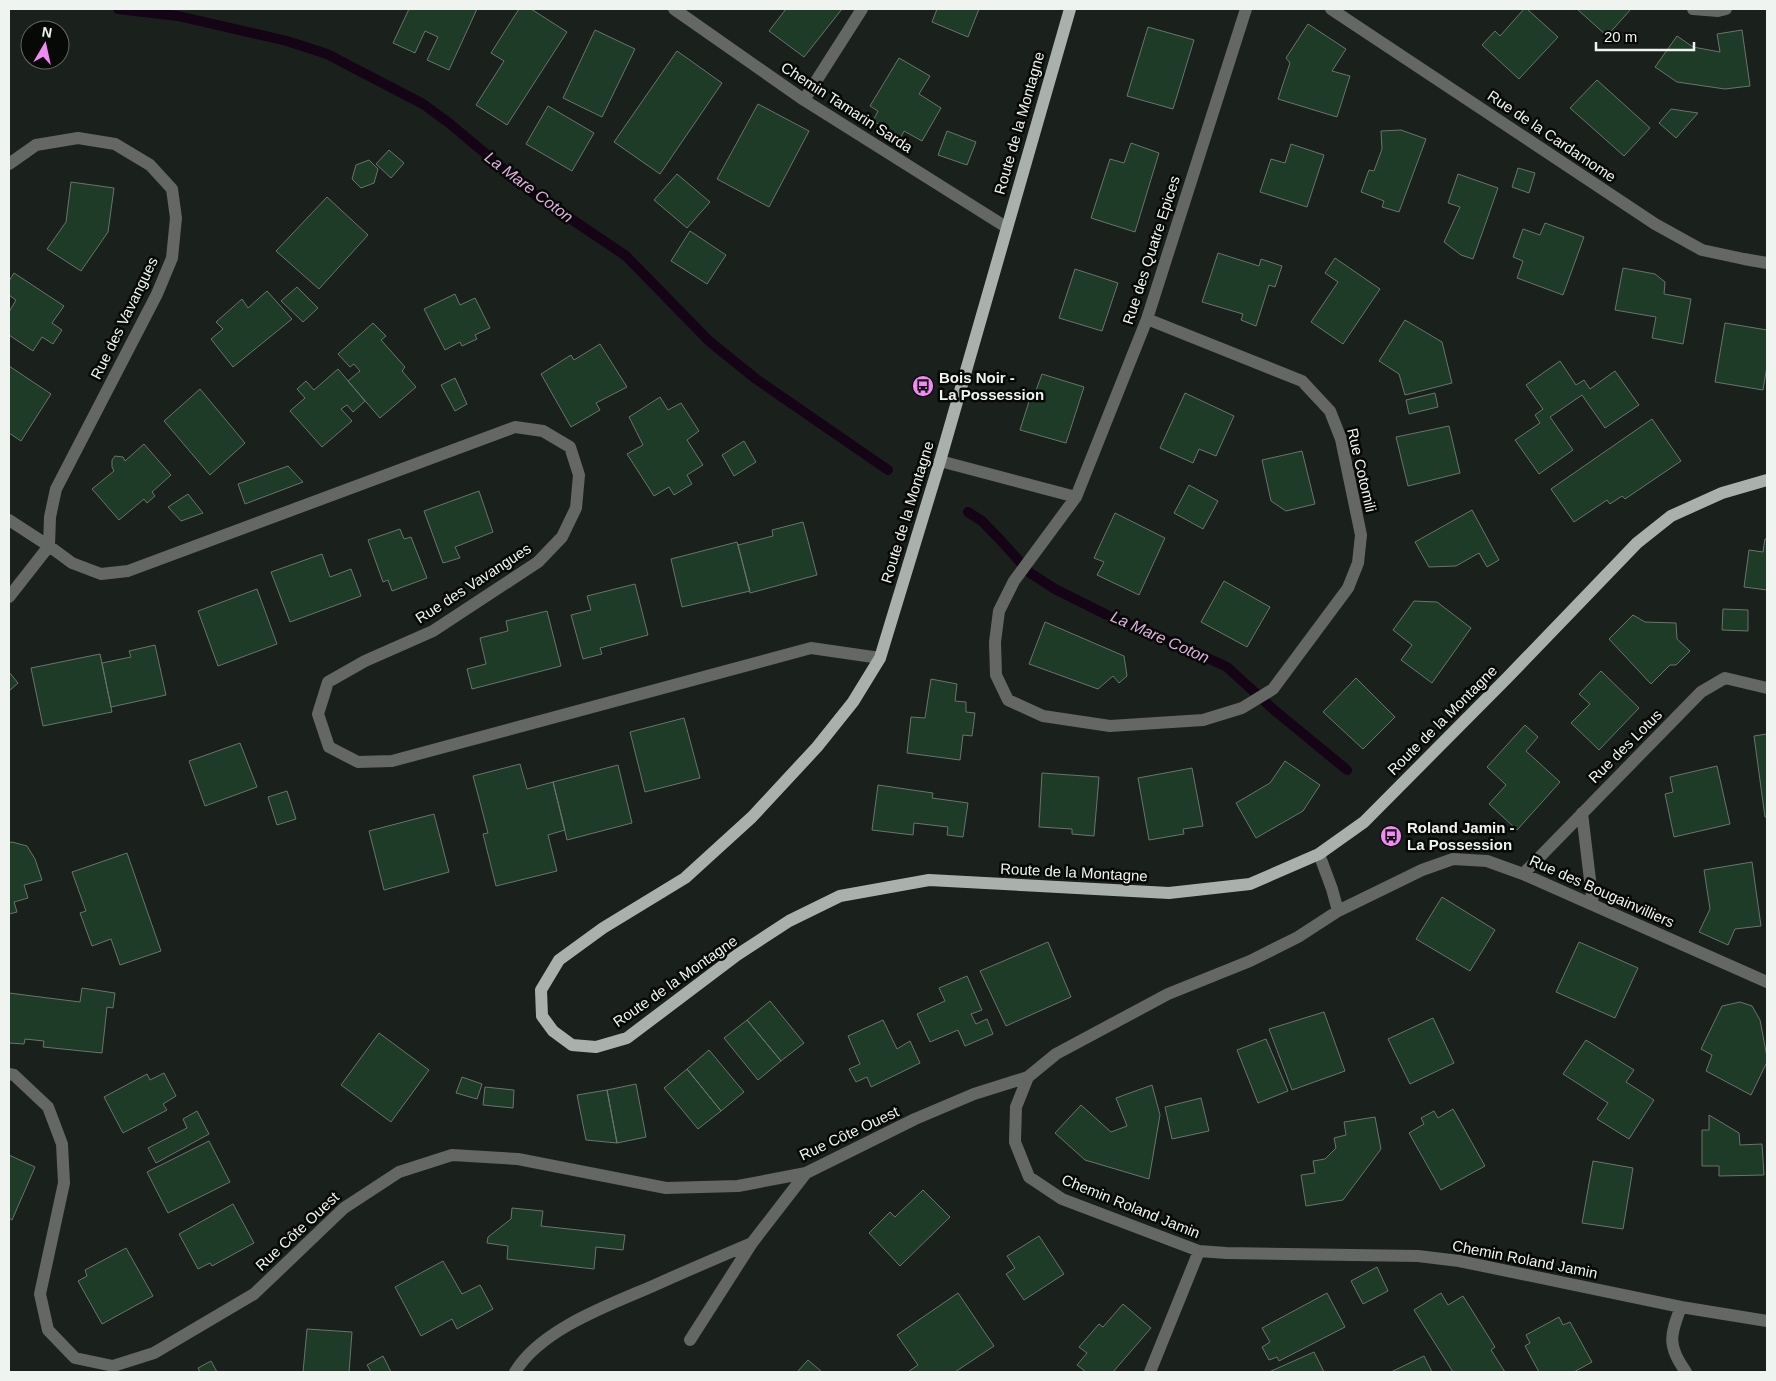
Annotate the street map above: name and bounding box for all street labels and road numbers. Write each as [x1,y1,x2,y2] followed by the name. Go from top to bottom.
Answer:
[990,50,1048,196] street label: Route de la Montagne
[778,58,916,156] street label: Chemin Tamarin Sarda
[1485,87,1619,185] street label: Rue de la Cardamome
[1119,174,1183,326] street label: Rue des Quatre Epices
[87,254,161,382] street label: Rue des Vavangues
[1344,426,1380,514] street label: Rue Cotomili
[877,439,937,585] street label: Route de la Montagne
[412,539,534,627] street label: Rue des Vavangues
[1384,662,1500,778] street label: Route de la Montagne
[1585,706,1665,786] street label: Rue des Lotus
[1527,851,1677,931] street label: Rue des Bougainvilliers
[1000,860,1148,884] street label: Route de la Montagne
[610,932,740,1030] street label: Route de la Montagne
[797,1102,902,1163] street label: Rue Côte Ouest
[1059,1170,1203,1242] street label: Chemin Roland Jamin
[252,1188,343,1274] street label: Rue Côte Ouest
[1451,1237,1599,1281] street label: Chemin Roland Jamin

